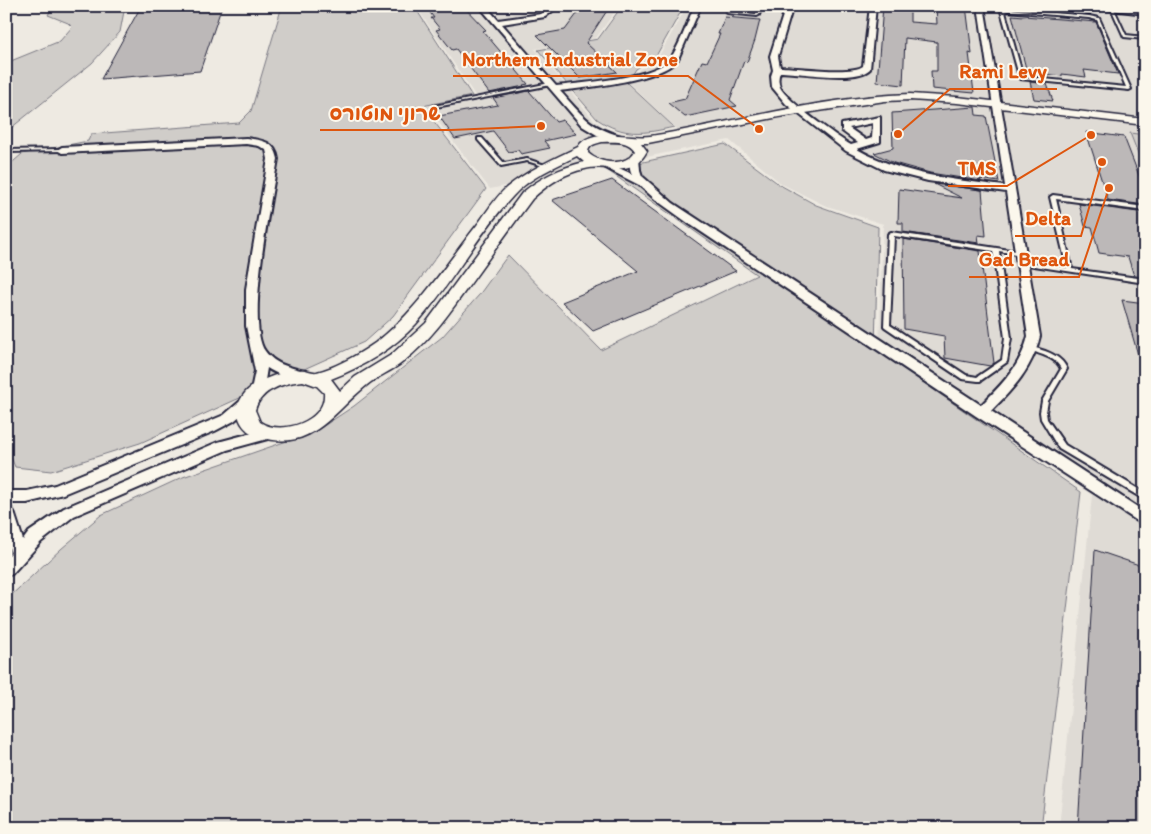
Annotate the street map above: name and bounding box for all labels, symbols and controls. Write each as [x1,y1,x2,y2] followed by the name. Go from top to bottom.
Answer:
[453,41,688,76] callout: Northern Industrial Zone
[462,47,678,71] text: Northern Industrial Zone
[950,54,1057,89] callout: Rami Levy
[959,59,1047,84] text: Rami Levy
[320,95,451,130] callout: שרוני מוטורס
[329,101,441,125] text: שרוני מוטורס
[948,151,1007,186] callout: TMS
[957,156,996,180] text: TMS
[1015,201,1081,236] callout: Delta
[1025,206,1071,230] text: Delta
[969,242,1079,277] callout: Gad Bread
[979,247,1069,271] text: Gad Bread

